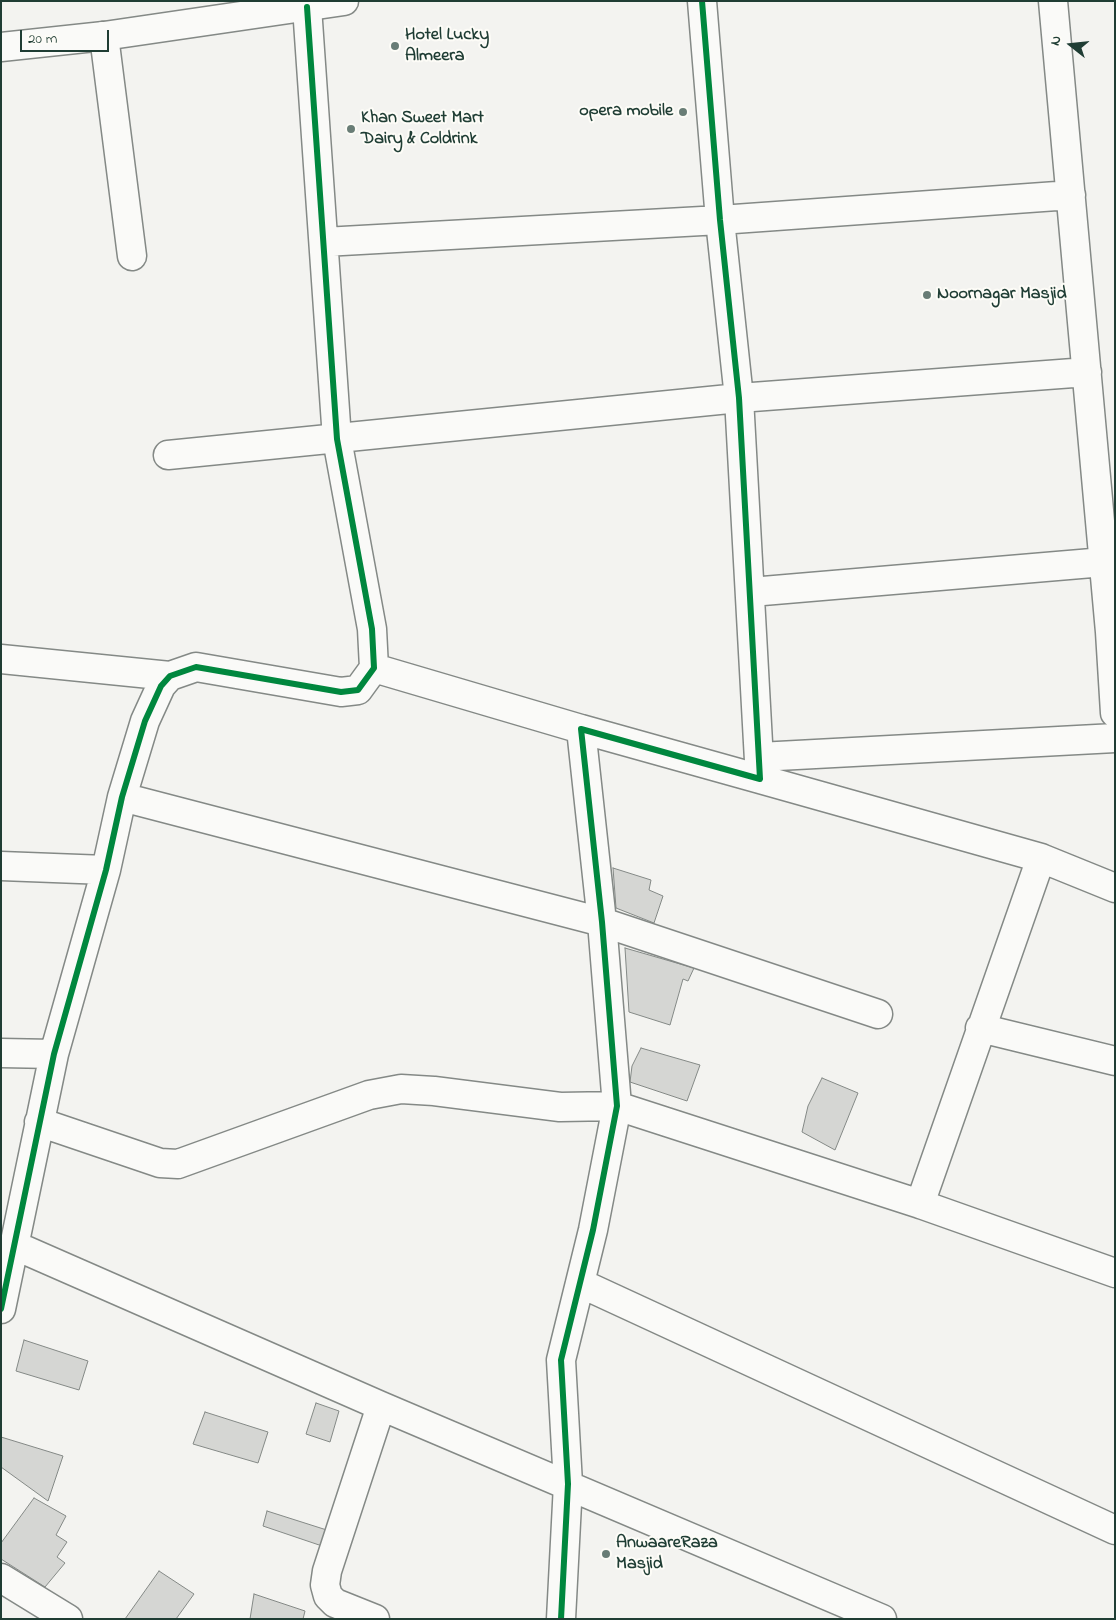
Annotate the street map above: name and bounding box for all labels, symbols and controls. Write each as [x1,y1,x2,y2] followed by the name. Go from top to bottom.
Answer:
[22,20,111,52] scale bar
[1046,20,1096,70] north arrow
[405,25,489,68] place label: Hotel Lucky Almeera
[28,28,57,50] text: 20 m
[1045,33,1067,48] text: N
[389,40,401,52] marker: Hotel Lucky Almeera
[579,101,673,123] place label: opera mobile
[677,106,689,118] marker: opera mobile
[361,108,484,150] place label: Khan Sweet Mart Dairy & Coldrink
[345,123,357,135] marker: Khan Sweet Mart Dairy & Coldrink
[937,284,1067,306] place label: Noornagar Masjid
[921,289,933,301] marker: Noornagar Masjid
[616,1533,718,1576] place label: AnwaareRaza Masjid
[600,1548,612,1560] marker: AnwaareRaza Masjid

